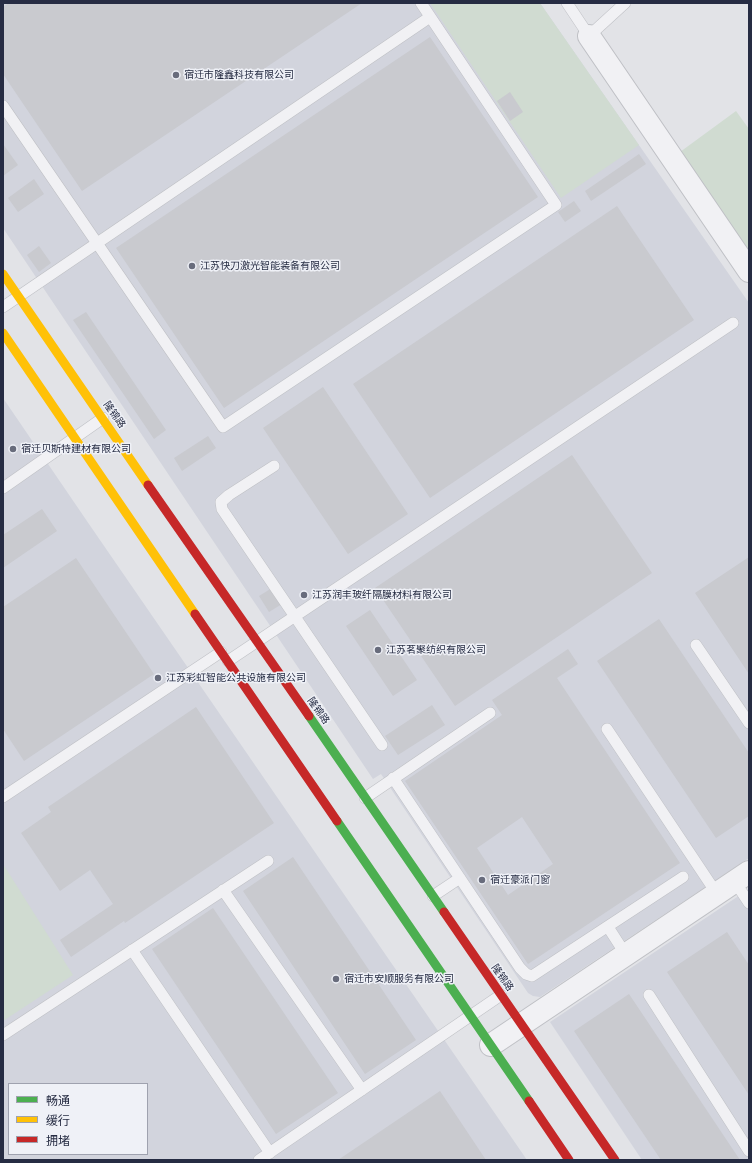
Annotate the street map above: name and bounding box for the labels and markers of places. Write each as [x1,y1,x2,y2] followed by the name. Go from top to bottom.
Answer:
[184,69,294,81] place label: 宿迁市隆鑫科技有限公司
[171,70,181,80] marker: 宿迁市隆鑫科技有限公司
[200,260,340,272] place label: 江苏快刀激光智能装备有限公司
[187,261,197,271] marker: 江苏快刀激光智能装备有限公司
[21,443,131,455] place label: 宿迁贝斯特建材有限公司
[8,444,18,454] marker: 宿迁贝斯特建材有限公司
[312,589,452,601] place label: 江苏润丰玻纤隔膜材料有限公司
[299,590,309,600] marker: 江苏润丰玻纤隔膜材料有限公司
[386,644,486,656] place label: 江苏茗聚纺织有限公司
[373,645,383,655] marker: 江苏茗聚纺织有限公司
[166,672,306,684] place label: 江苏彩虹智能公共设施有限公司
[153,673,163,683] marker: 江苏彩虹智能公共设施有限公司
[490,874,550,886] place label: 宿迁豪派门窗
[477,875,487,885] marker: 宿迁豪派门窗
[344,973,454,985] place label: 宿迁市安顺服务有限公司
[331,974,341,984] marker: 宿迁市安顺服务有限公司

